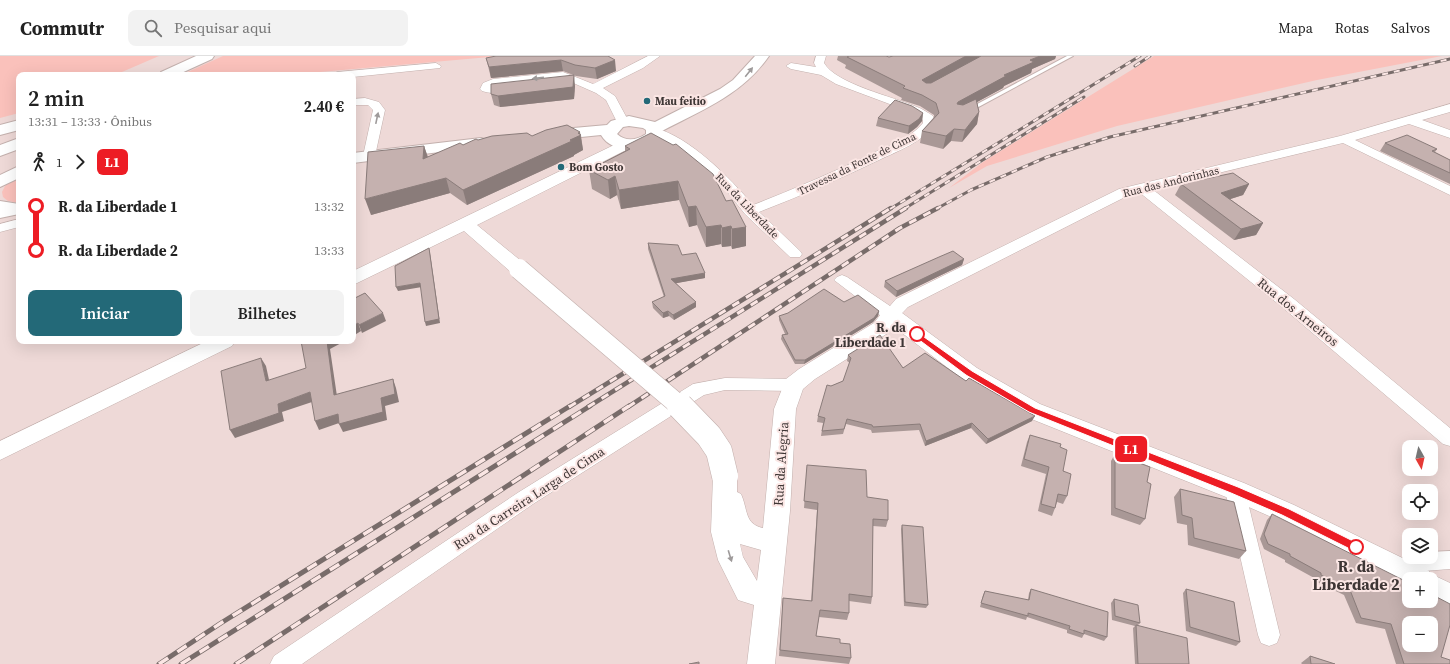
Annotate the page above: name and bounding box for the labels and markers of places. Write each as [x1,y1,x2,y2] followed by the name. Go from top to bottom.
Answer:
[655,94,706,109] place label: Mau feitio
[642,96,652,106] marker: Mau feitio
[569,160,624,175] place label: Bom Gosto
[556,162,566,172] marker: Bom Gosto
[835,319,906,351] place label: R. da Liberdade 1
[909,326,925,342] marker: R. da Liberdade 1
[1348,539,1364,555] marker: R. da Liberdade 2
[1312,555,1400,595] place label: R. da Liberdade 2

